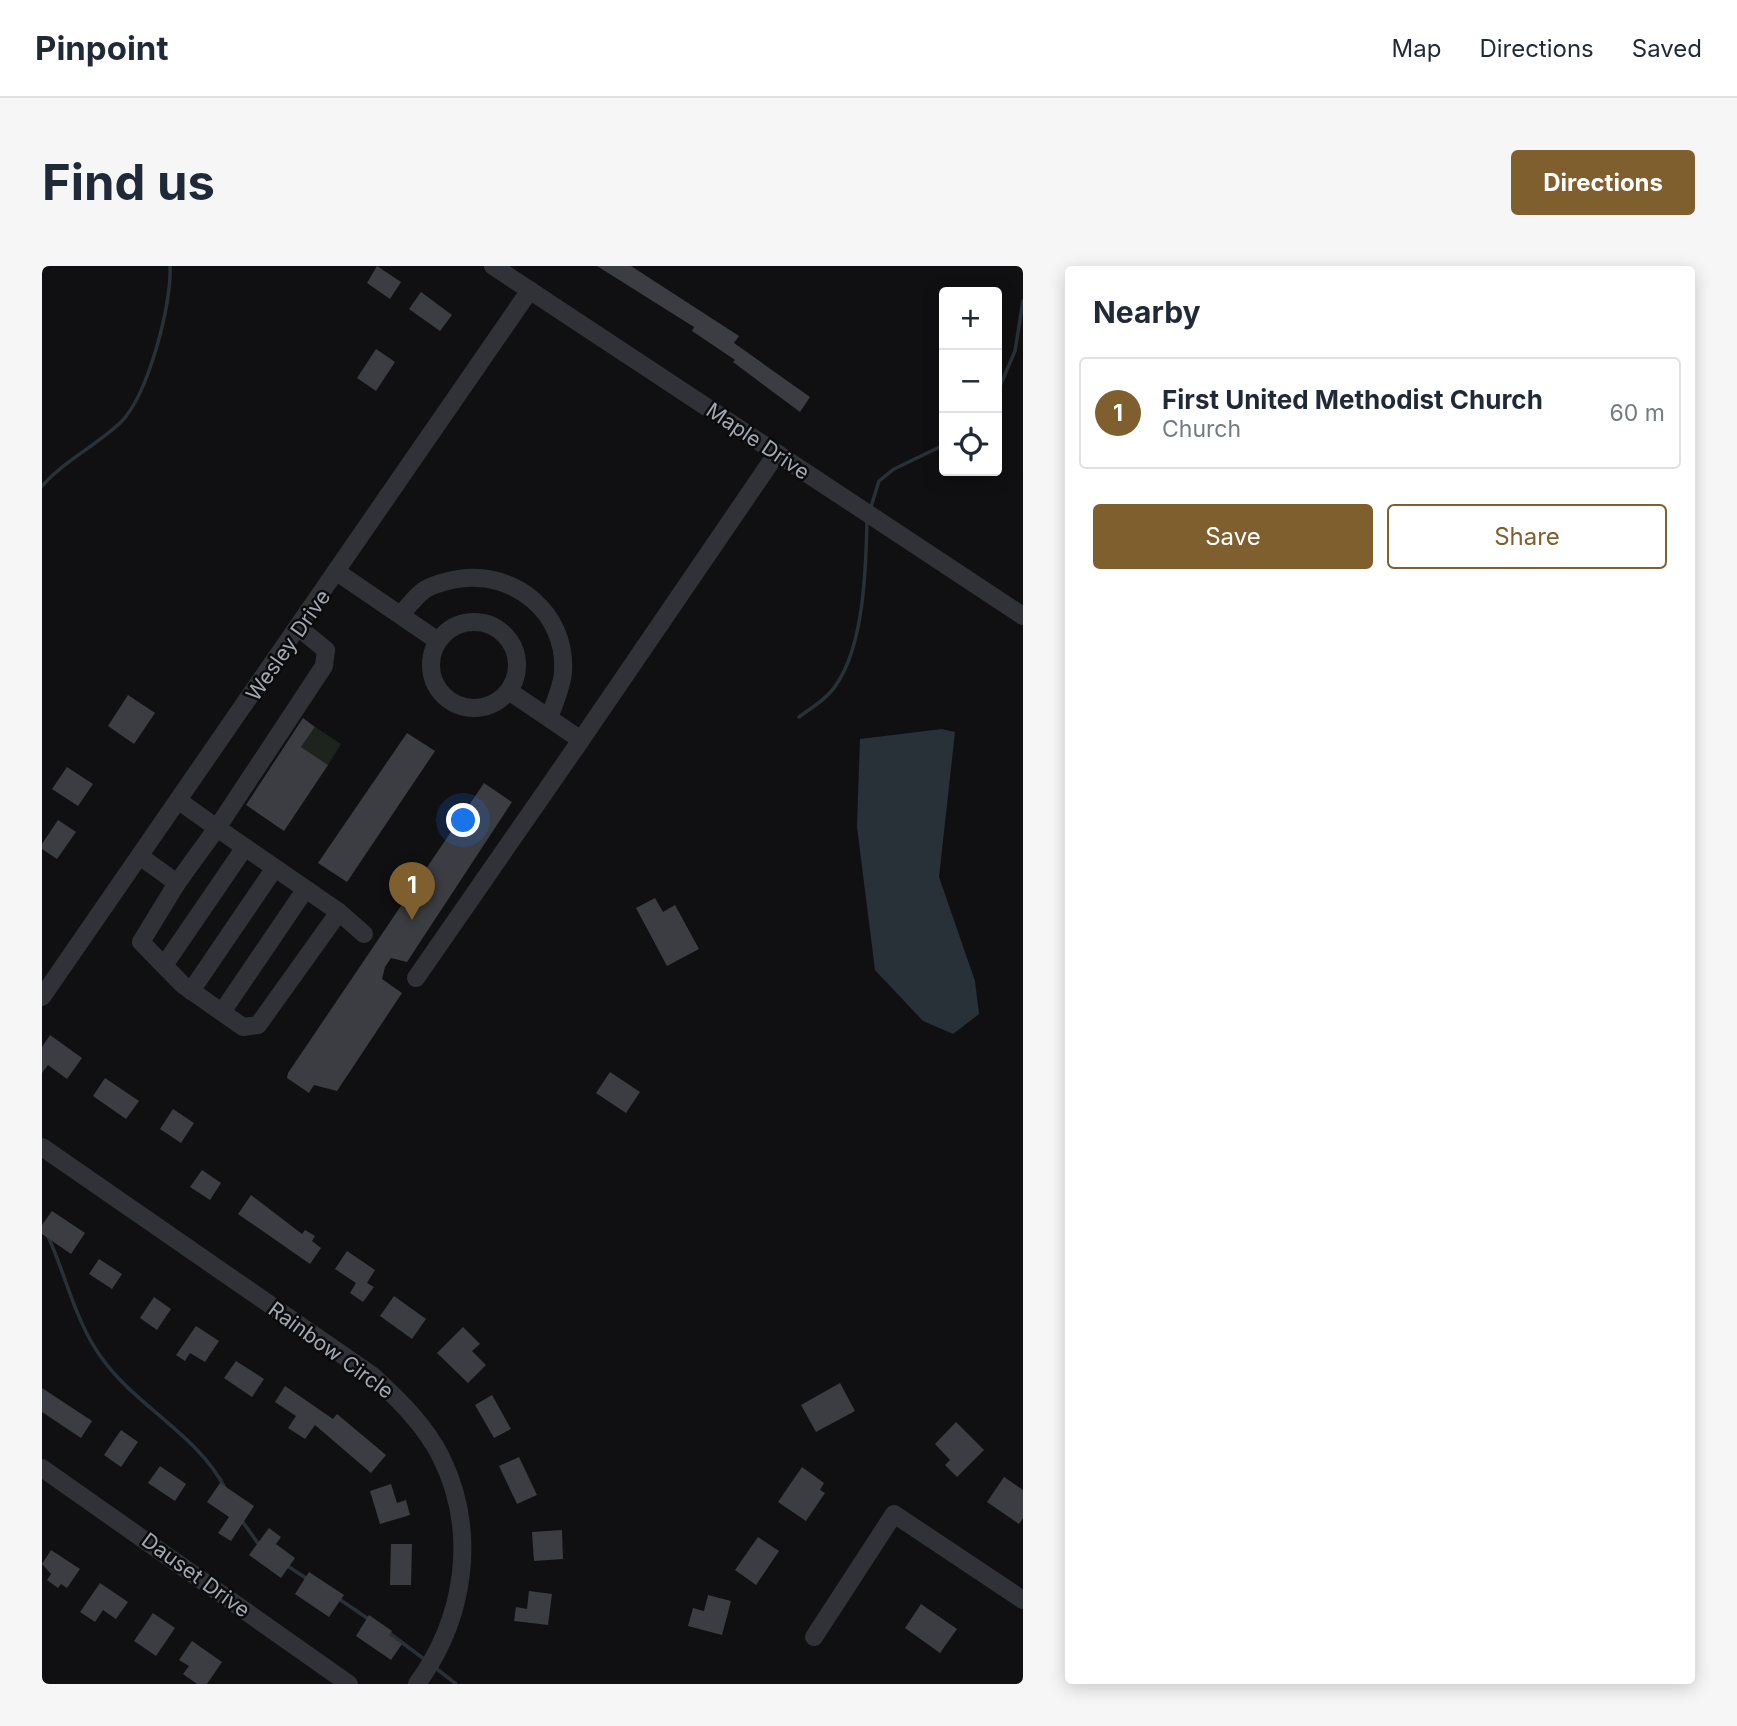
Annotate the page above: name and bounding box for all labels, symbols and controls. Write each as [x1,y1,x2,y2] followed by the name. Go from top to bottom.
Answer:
[35,28,168,68] text: Pinpoint
[1392,34,1441,63] text: Map
[1479,34,1594,63] text: Directions
[1632,34,1702,63] text: Saved
[1511,150,1695,215] button: Directions
[42,153,215,212] text: Find us
[939,287,1002,476] map controls
[939,287,1002,350] button: +
[1093,294,1201,330] text: Nearby
[939,350,1002,413] button: −
[1162,384,1543,415] text: First United Methodist Church
[702,397,814,485] street label: Maple Drive
[1113,399,1123,427] text: 1
[1610,399,1665,427] text: 60 m
[939,413,1002,476] button: locate
[1162,415,1241,443] text: Church
[1093,504,1373,569] button: Save
[1387,504,1667,569] button: Share
[241,585,335,705] street label: Wesley Drive
[446,803,480,837] your location
[389,862,435,920] pin: 1
[264,1296,398,1404] street label: Rainbow Circle
[137,1527,255,1623] street label: Dauset Drive

